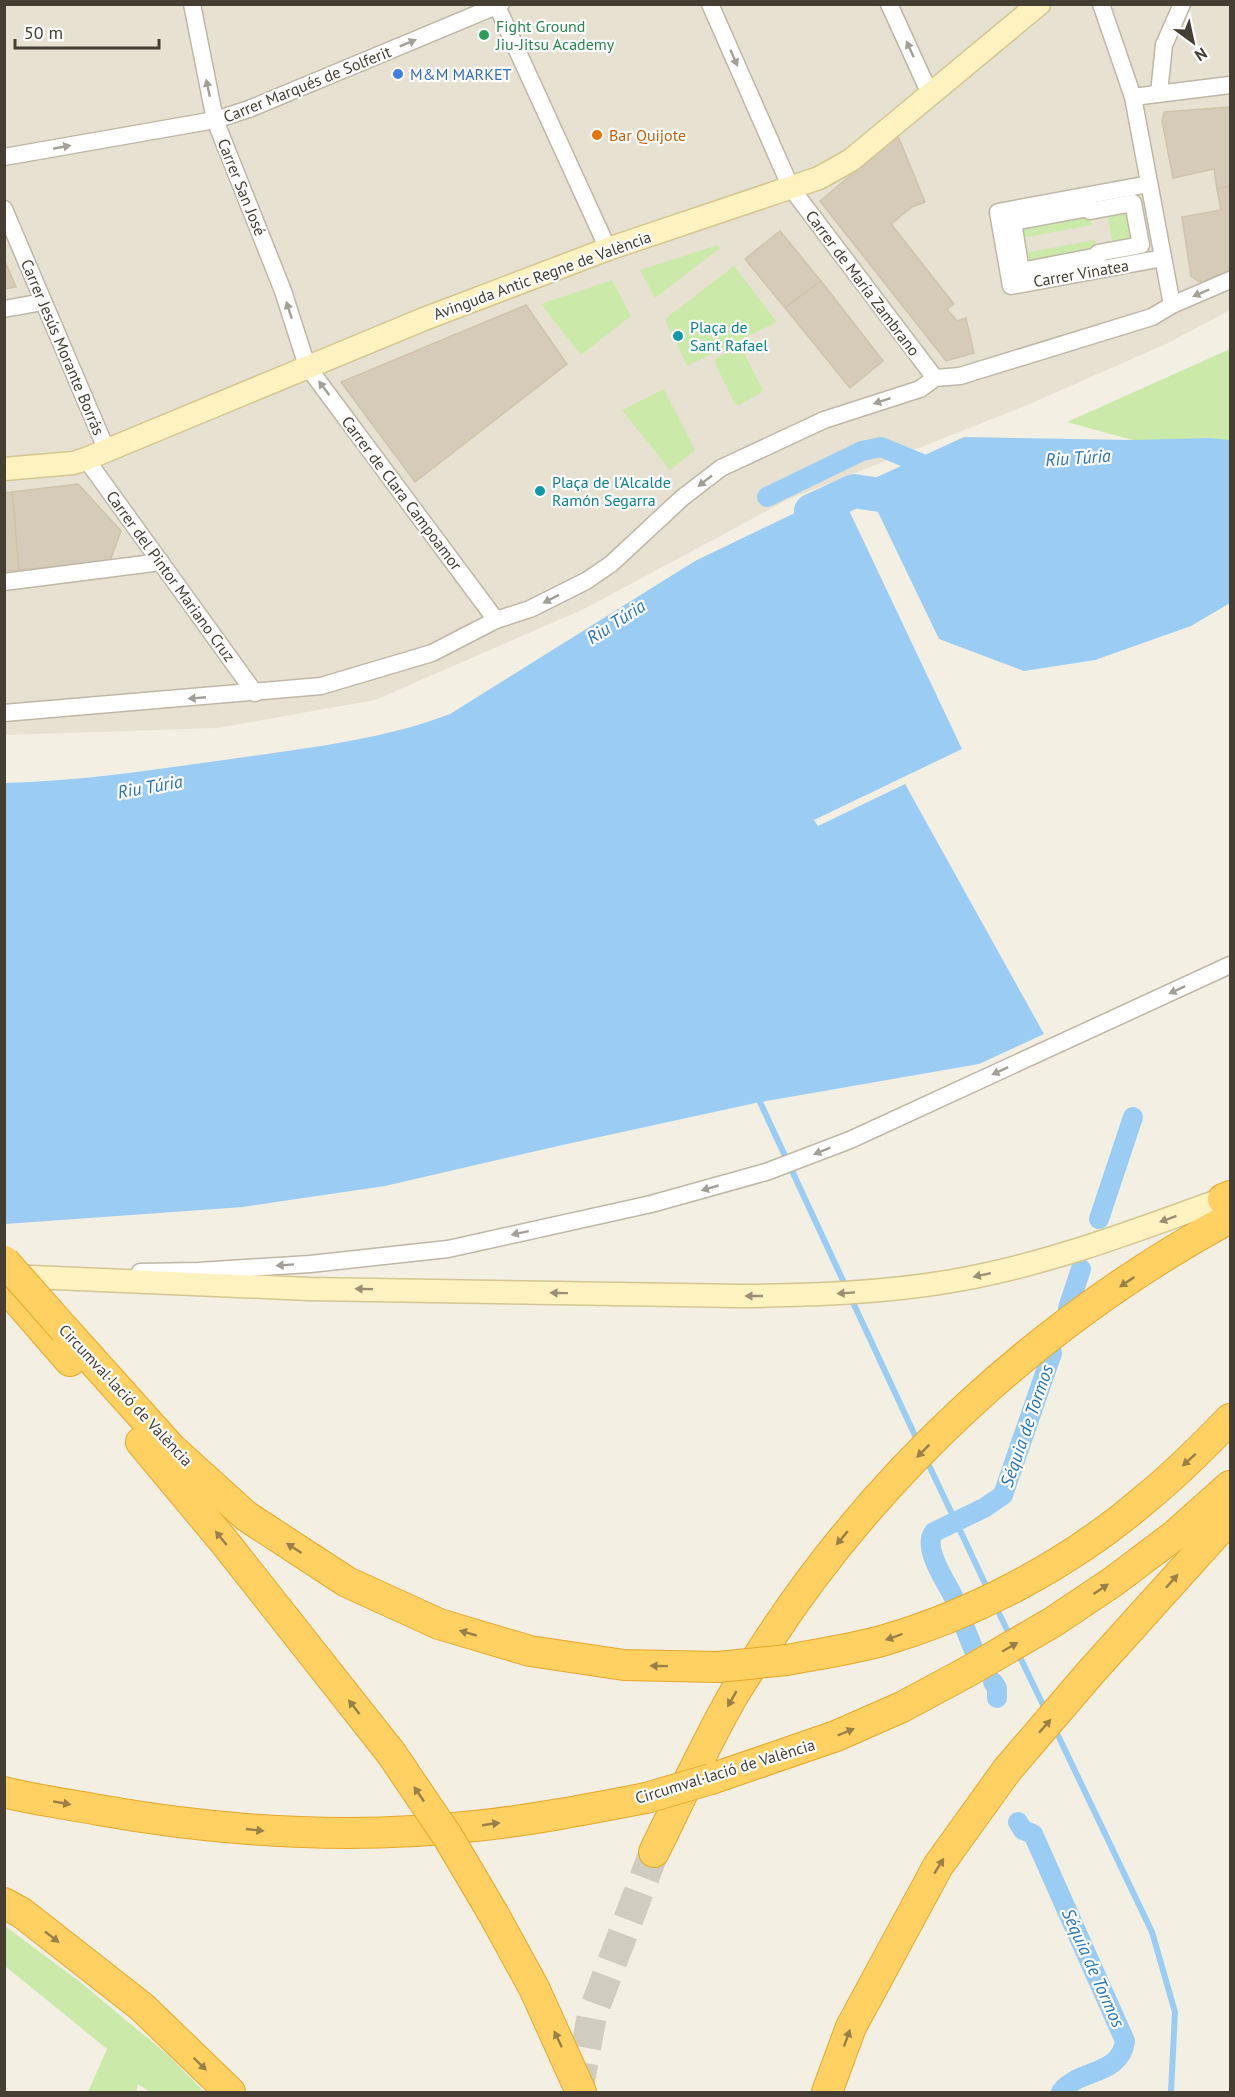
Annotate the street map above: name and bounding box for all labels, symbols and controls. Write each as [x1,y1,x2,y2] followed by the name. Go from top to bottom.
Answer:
[15,12,159,50] scale bar
[1163,12,1223,72] north arrow
[495,16,615,54] place label: Fight Ground Jiu-Jitsu Academy
[24,21,63,44] text: 50 m
[477,28,491,42] marker: Fight Ground Jiu-Jitsu Academy
[399,38,417,47] one-way arrow
[220,41,394,127] street label: Carrer Marqués de Solferit
[905,41,914,58] one-way arrow
[1191,43,1211,66] text: N
[729,49,739,67] one-way arrow
[410,64,511,84] place label: M&M MARKET
[391,67,405,81] marker: M&M MARKET
[203,78,212,97] one-way arrow
[609,125,686,145] place label: Bar Quijote
[590,128,604,142] marker: Bar Quijote
[213,135,271,239] street label: Carrer San José
[53,142,72,151] one-way arrow
[802,206,924,360] street label: Carrer de María Zambrano
[430,226,654,324] street label: Avinguda Antic Regne de València
[1032,255,1130,291] street label: Carrer Vinatea
[17,256,109,438] street label: Carrer Jesús Morante Borrás
[1193,288,1210,297] one-way arrow
[284,301,293,319] one-way arrow
[690,317,768,355] place label: Plaça de Sant Rafael
[671,329,685,343] marker: Plaça de Sant Rafael
[318,380,330,395] one-way arrow
[873,397,891,407] one-way arrow
[337,412,467,574] street label: Carrer de Clara Campoamor
[1045,444,1112,471] water label: Riu Túria
[552,472,671,510] place label: Plaça de l'Alcalde Ramón Segarra
[697,474,712,486] one-way arrow
[533,484,547,498] marker: Plaça de l'Alcalde Ramón Segarra
[102,487,240,665] street label: Carrer del Pintor Mariano Cruz
[542,594,559,604] one-way arrow
[582,594,650,649] water label: Riu Túria
[187,693,206,702] one-way arrow
[116,769,184,804] water label: Riu Túria
[1169,985,1186,994] one-way arrow
[991,1067,1009,1076] one-way arrow
[813,1147,831,1156] one-way arrow
[700,1183,719,1193] one-way arrow
[1159,1214,1177,1224] one-way arrow
[510,1229,529,1238] one-way arrow
[276,1260,295,1270] one-way arrow
[972,1271,991,1280] one-way arrow
[1119,1276,1135,1287] one-way arrow
[355,1285,374,1294] one-way arrow
[550,1288,569,1298] one-way arrow
[837,1288,856,1298] one-way arrow
[745,1291,764,1301] one-way arrow
[55,1320,197,1470] street label: Circumval·lació de València
[995,1361,1058,1490] water label: Séquia de Tormos
[917,1444,931,1458] one-way arrow
[1182,1453,1197,1466] one-way arrow
[215,1530,227,1545] one-way arrow
[836,1531,849,1546] one-way arrow
[285,1542,302,1553] one-way arrow
[1165,1574,1178,1589] one-way arrow
[1093,1584,1109,1595] one-way arrow
[459,1628,477,1637] one-way arrow
[885,1632,903,1642] one-way arrow
[1002,1642,1019,1652] one-way arrow
[650,1661,669,1670] one-way arrow
[726,1691,737,1707] one-way arrow
[348,1699,361,1715] one-way arrow
[1038,1719,1051,1734] one-way arrow
[837,1727,854,1736] one-way arrow
[633,1734,817,1808] street label: Circumval·lació de València
[413,1786,424,1802] one-way arrow
[53,1799,72,1808] one-way arrow
[482,1820,501,1829] one-way arrow
[245,1825,264,1835] one-way arrow
[933,1858,944,1874] one-way arrow
[1057,1905,1130,2032] water label: Séquia de Tormos
[44,1931,60,1943] one-way arrow
[842,2028,852,2046] one-way arrow
[554,2030,563,2047] one-way arrow
[193,2056,207,2070] one-way arrow

